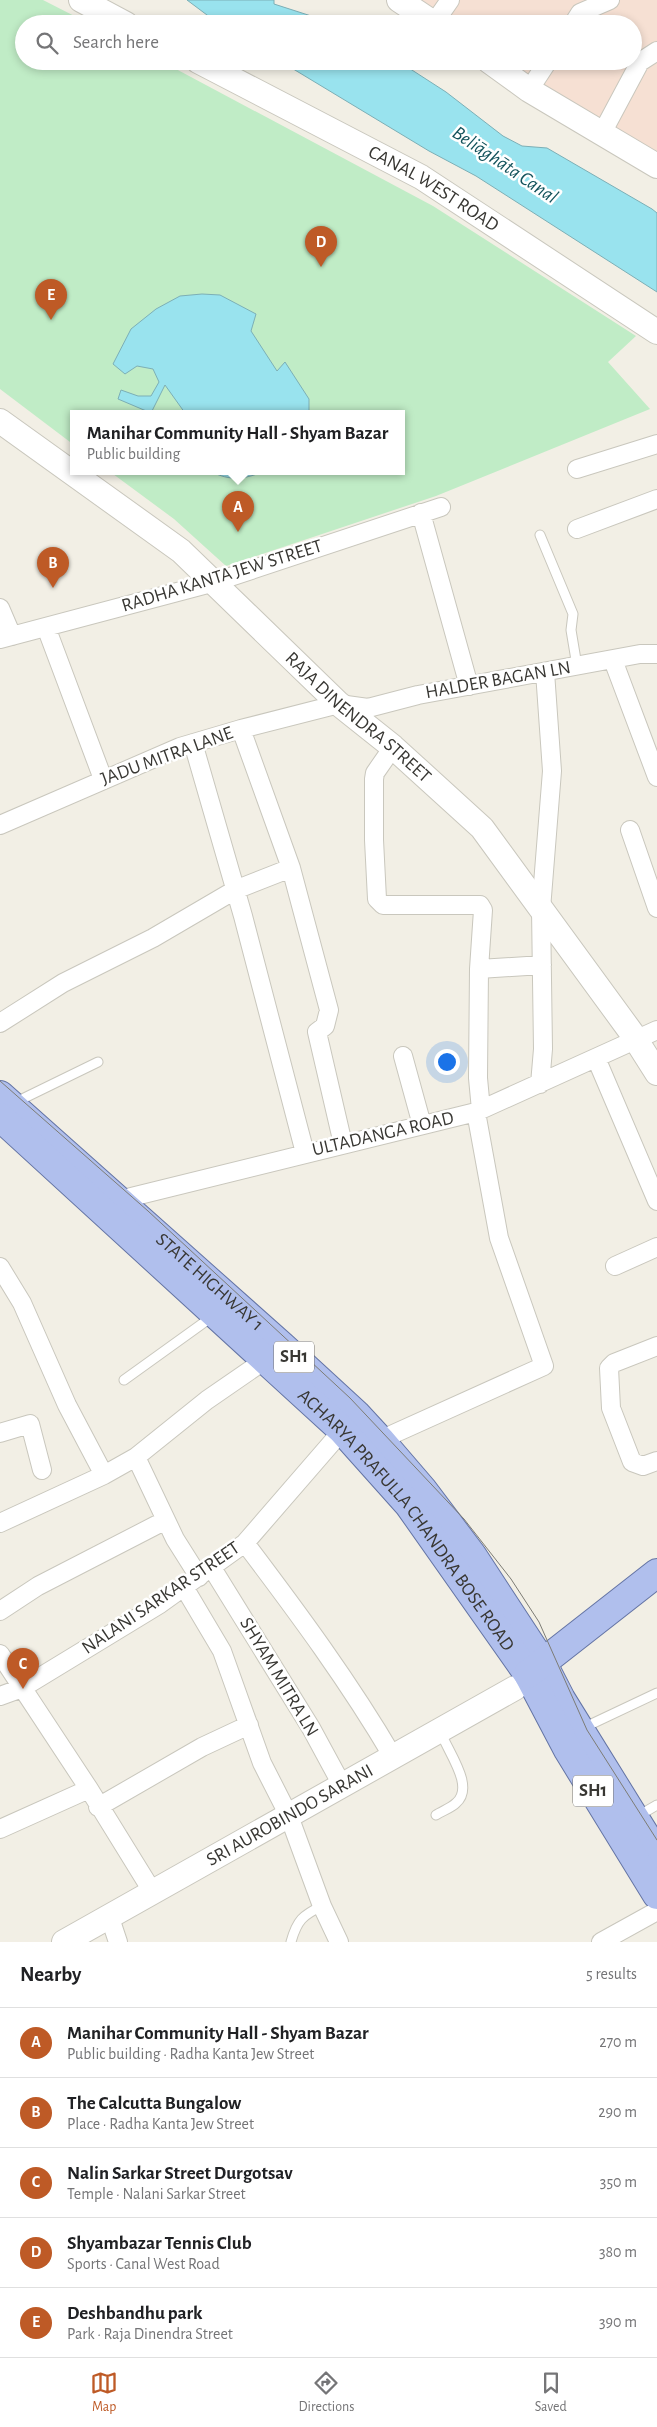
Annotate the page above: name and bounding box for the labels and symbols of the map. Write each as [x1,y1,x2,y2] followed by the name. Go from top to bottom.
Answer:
[449,123,561,207] water label: Beliāghāta Canal
[365,142,502,235] street label: CANAL WEST ROAD
[305,226,337,267] pin: D
[35,279,67,320] pin: E
[222,491,254,532] pin: A
[119,536,325,616] street label: RADHA KANTA JEW STREET
[37,547,69,588] pin: B
[282,648,435,786] street label: RAJA DINENDRA STREET
[424,658,572,702] street label: HALDER BAGAN LN
[98,723,236,789] street label: JADU MITRA LANE
[434,1049,460,1075] your location
[310,1108,456,1160] street label: ULTADANGA ROAD
[152,1229,267,1334] street label: STATE HIGHWAY 1
[274,1341,314,1372] road number: SH1
[295,1385,518,1654] street label: ACHARYA PRAFULLA CHANDRA BOSE ROAD
[79,1538,243,1658] street label: NALANI SARKAR STREET
[236,1614,322,1740] street label: SHYAM MITRA LN
[7,1648,39,1689] pin: C
[203,1760,376,1869] street label: SRI AUROBINDO SARANI
[573,1775,613,1806] road number: SH1

